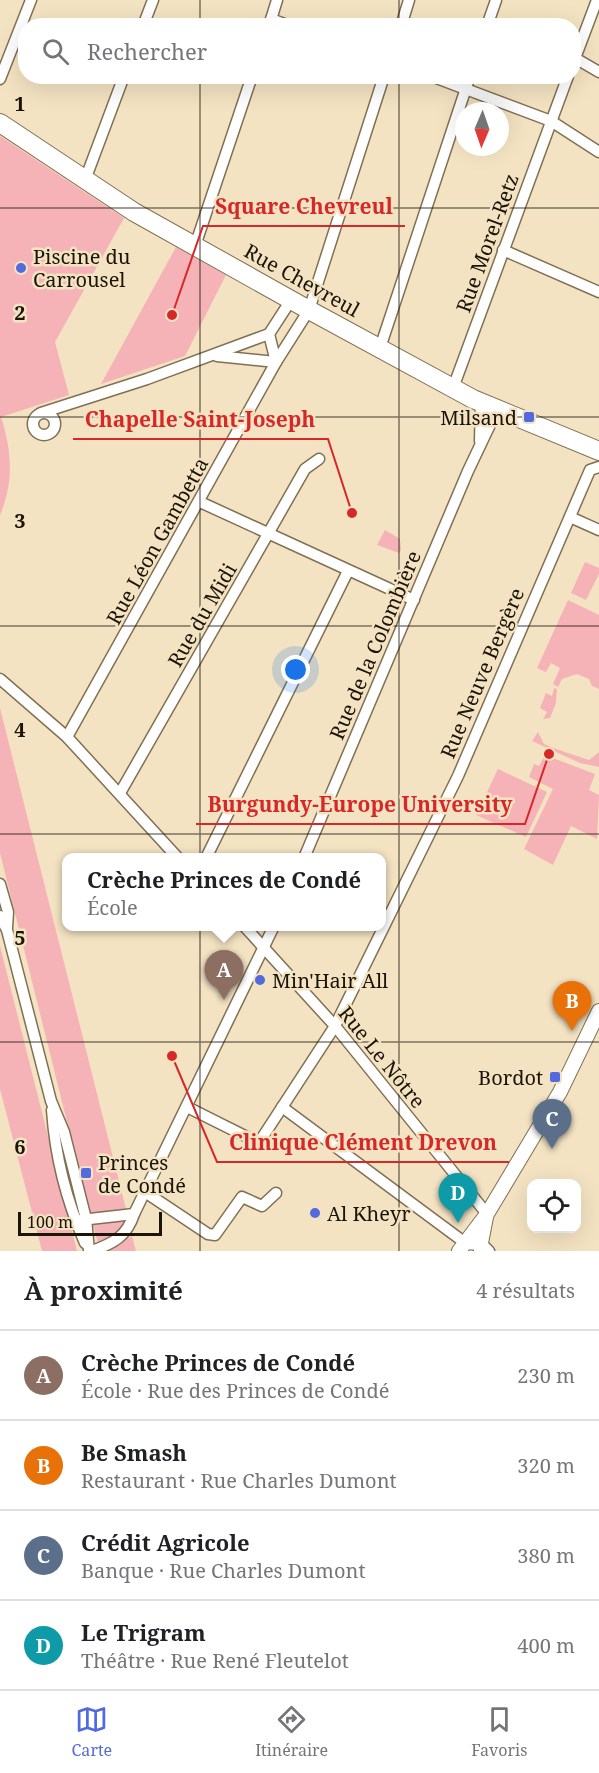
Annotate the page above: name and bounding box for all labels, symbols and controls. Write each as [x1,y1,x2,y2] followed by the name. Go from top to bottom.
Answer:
[18,18,581,84] search box
[39,35,72,68] icon: search
[87,36,207,66] text: Rechercher
[14,90,26,117] text: 1
[455,102,509,156] north arrow
[449,170,525,316] street label: Rue Morel-Retz
[203,187,405,226] callout: Square Chevreul
[215,192,394,220] text: Square Chevreul
[239,237,365,323] street label: Rue Chevreul
[33,243,131,293] place label: Piscine du Carrousel
[14,261,28,275] marker: Piscine du Carrousel
[14,299,26,326] text: 2
[73,400,328,439] callout: Chapelle Saint-Joseph
[440,404,517,431] place label: Milsand
[85,405,315,433] text: Chapelle Saint-Joseph
[522,410,536,424] marker: Milsand
[100,453,214,629] street label: Rue Léon Gambetta
[14,507,26,534] text: 3
[323,547,427,743] street label: Rue de la Colombière
[161,558,243,672] street label: Rue du Midi
[434,584,530,762] street label: Rue Neuve Bergère
[281,655,310,684] your location
[14,716,26,743] text: 4
[196,785,525,824] callout: Burgundy-Europe University
[208,790,513,818] text: Burgundy-Europe University
[62,853,386,931] popup
[87,864,361,894] text: Crèche Princes de Condé
[87,894,138,921] text: École
[14,924,26,951] text: 5
[204,950,244,1000] pin: A
[272,967,388,994] place label: Min'Hair All
[253,973,267,987] marker: Min'Hair All
[552,982,592,1031] pin: B
[332,1000,432,1114] street label: Rue Le Nôtre
[478,1064,543,1091] place label: Bordot
[548,1070,562,1084] marker: Bordot
[532,1100,572,1149] pin: C
[217,1123,509,1162] callout: Clinique Clément Drevon
[229,1128,497,1156] text: Clinique Clément Drevon
[14,1133,26,1160] text: 6
[98,1149,186,1199] place label: Princes de Condé
[79,1166,93,1180] marker: Princes de Condé
[438,1174,478,1223] pin: D
[527,1179,581,1233] map controls
[527,1179,581,1233] button: locate
[327,1200,411,1227] place label: Al Kheyr
[308,1206,322,1220] marker: Al Kheyr
[18,1209,162,1236] scale bar
[27,1211,73,1233] text: 100 m
[24,1272,183,1308] text: À proximité
[476,1277,575,1304] text: 4 résultats
[81,1347,355,1377] text: Crèche Princes de Condé
[36,1362,51,1389] text: A
[517,1362,575,1389] text: 230 m
[81,1377,390,1404] text: École · Rue des Princes de Condé
[81,1437,187,1467] text: Be Smash
[37,1452,50,1479] text: B
[517,1452,575,1479] text: 320 m
[81,1467,397,1494] text: Restaurant · Rue Charles Dumont
[81,1527,250,1557] text: Crédit Agricole
[37,1542,50,1569] text: C
[517,1542,575,1569] text: 380 m
[81,1557,365,1584] text: Banque · Rue Charles Dumont
[81,1617,206,1647] text: Le Trigram
[36,1632,51,1659] text: D
[517,1632,575,1659] text: 400 m
[81,1647,349,1674] text: Théâtre · Rue René Fleutelot
[72,1703,112,1761] tab: Carte
[255,1703,328,1761] tab: Itinéraire
[471,1703,527,1761] tab: Favoris

